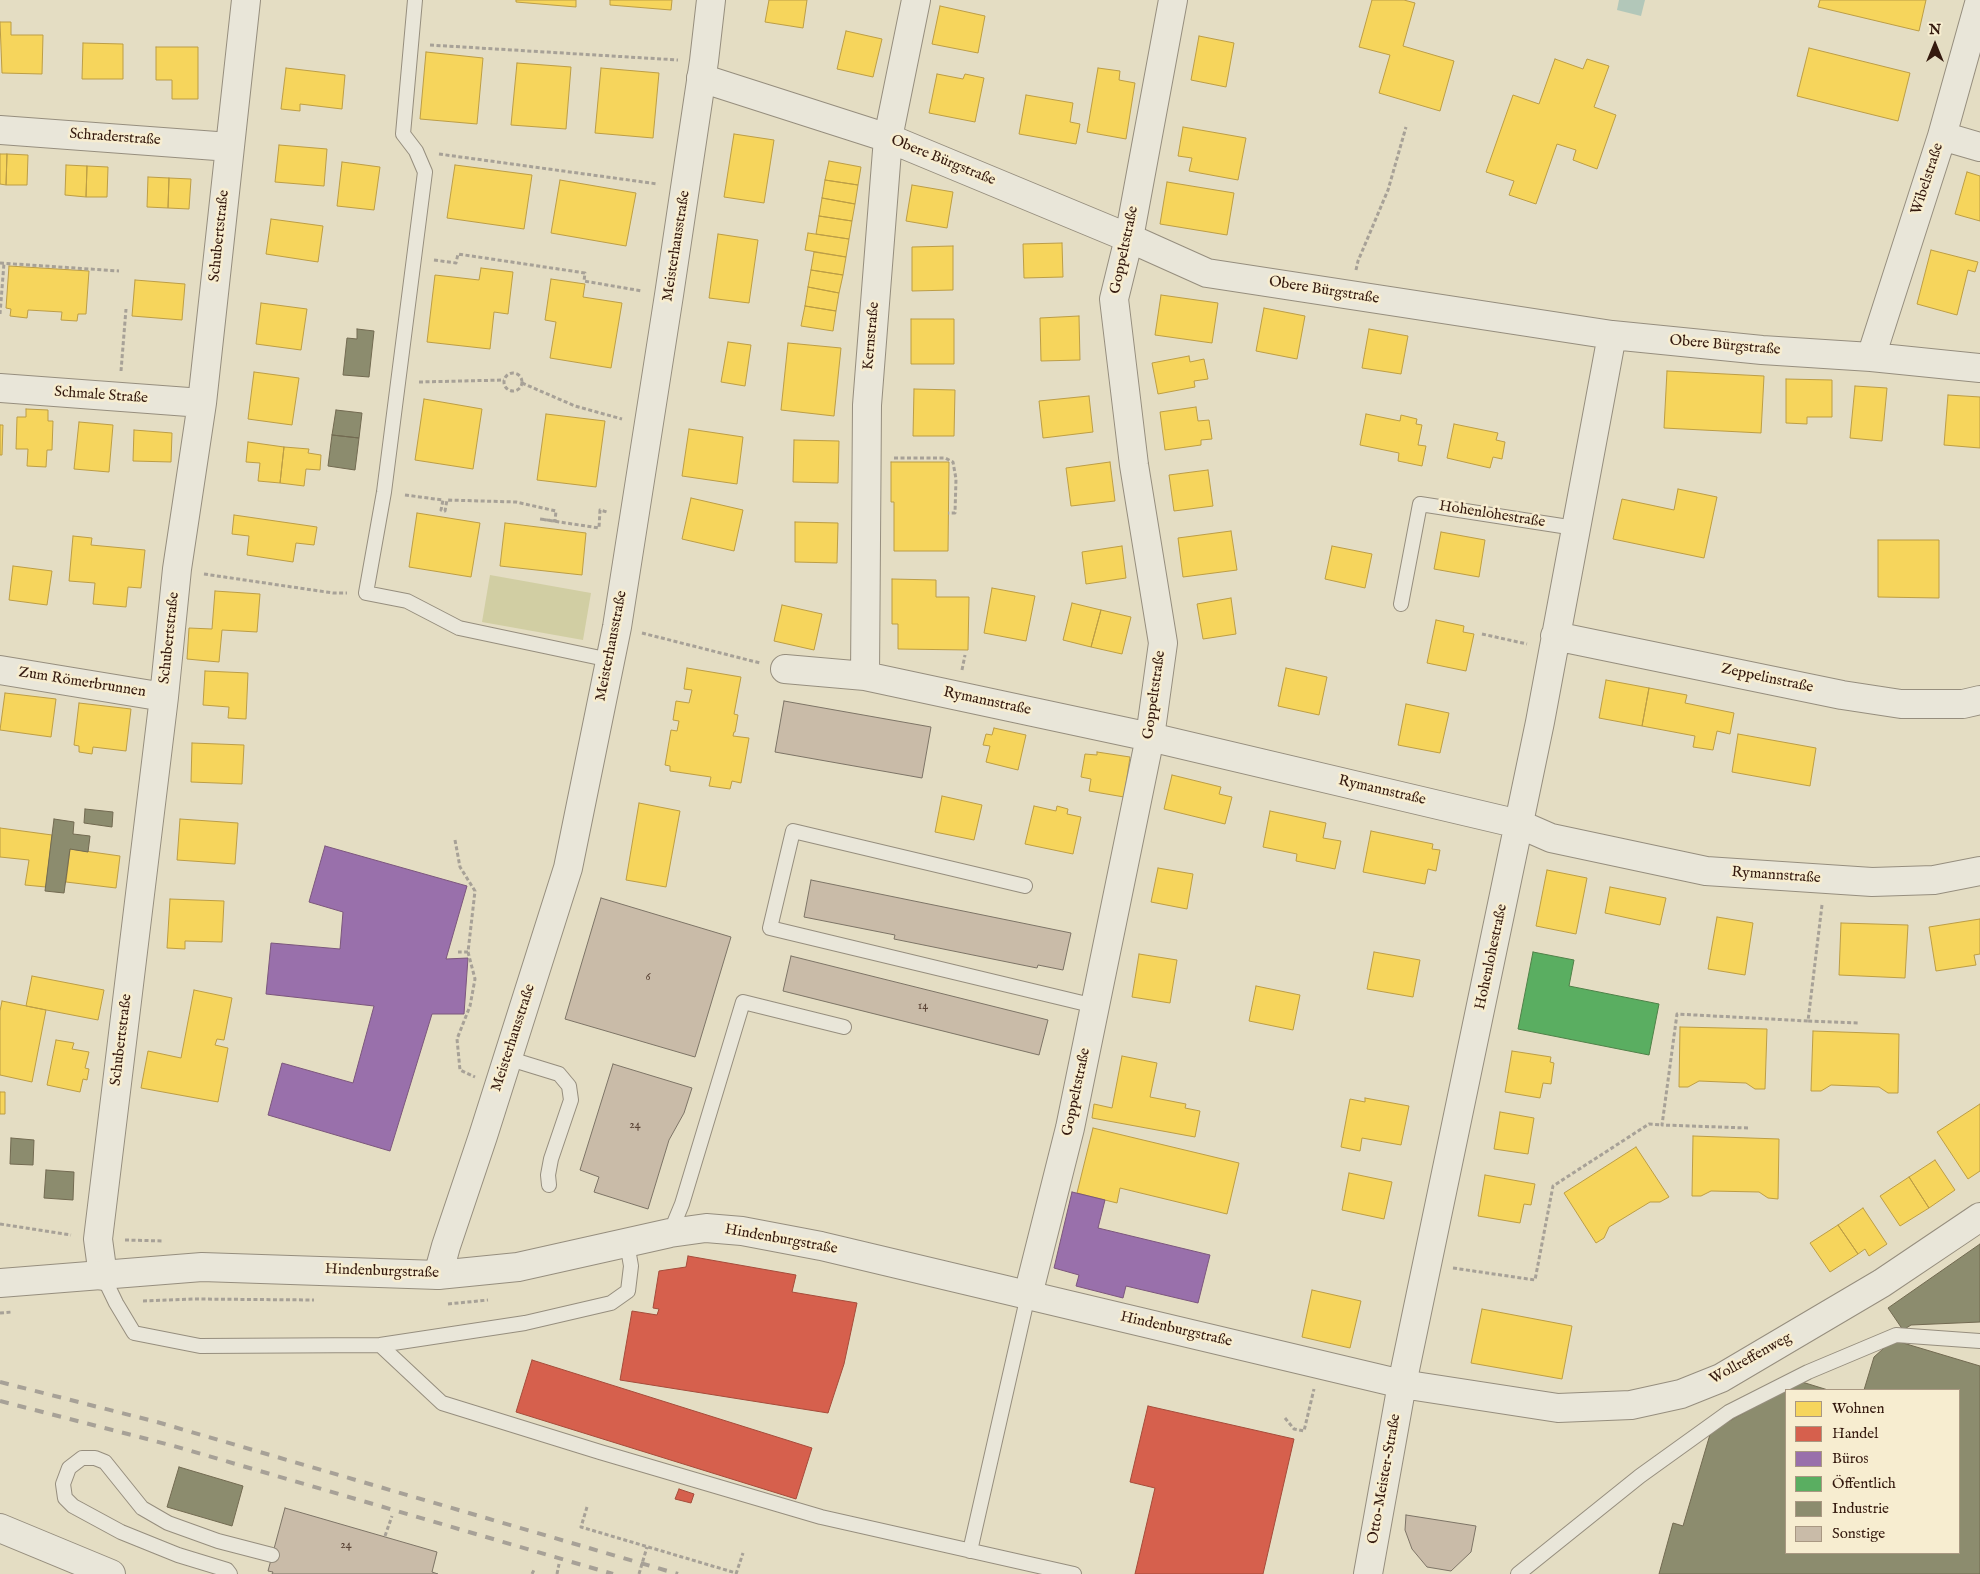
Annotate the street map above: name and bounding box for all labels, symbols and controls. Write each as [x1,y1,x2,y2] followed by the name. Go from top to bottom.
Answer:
[1910,20,1960,70] north arrow
[1929,21,1941,39] text: N
[69,126,161,150] street label: Schraderstraße
[888,132,998,190] street label: Obere Bürgstraße
[1908,141,1948,217] street label: Wibelstraße
[206,189,234,283] street label: Schubertstraße
[659,189,695,303] street label: Meisterhausstraße
[1107,204,1143,296] street label: Goppeltstraße
[1268,273,1380,309] street label: Obere Bürgstraße
[860,301,884,371] street label: Kernstraße
[1669,332,1781,360] street label: Obere Bürgstraße
[54,384,148,408] street label: Schmale Straße
[1438,498,1546,532] street label: Hohenlohestraße
[592,589,632,703] street label: Meisterhausstraße
[156,591,184,685] street label: Schubertstraße
[1140,649,1170,741] street label: Goppeltstraße
[1719,660,1815,698] street label: Zeppelinstraße
[17,664,147,702] street label: Zum Römerbrunnen
[941,684,1033,720] street label: Rymannstraße
[1336,772,1428,810] street label: Rymannstraße
[1731,864,1821,888] street label: Rymannstraße
[1472,903,1512,1011] street label: Hohenlohestraße
[645,971,651,985] house number: 6
[488,982,540,1094] street label: Meisterhausstraße
[107,993,137,1087] street label: Schubertstraße
[918,1000,928,1014] house number: 14
[1059,1046,1095,1138] street label: Goppeltstraße
[629,1119,641,1133] house number: 24
[723,1221,839,1259] street label: Hindenburgstraße
[325,1261,439,1283] street label: Hindenburgstraße
[1118,1308,1234,1352] street label: Hindenburgstraße
[1707,1329,1795,1389] street label: Wollreffenweg
[1785,1389,1960,1554] legend
[1832,1399,1884,1418] text: Wohnen
[1365,1413,1405,1545] street label: Otto-Meister-Straße
[1832,1424,1878,1443] text: Handel
[1832,1449,1869,1468] text: Büros
[1832,1474,1896,1493] text: Öffentlich
[1832,1499,1889,1518] text: Industrie
[1832,1524,1885,1543] text: Sonstige
[340,1539,352,1553] house number: 24

